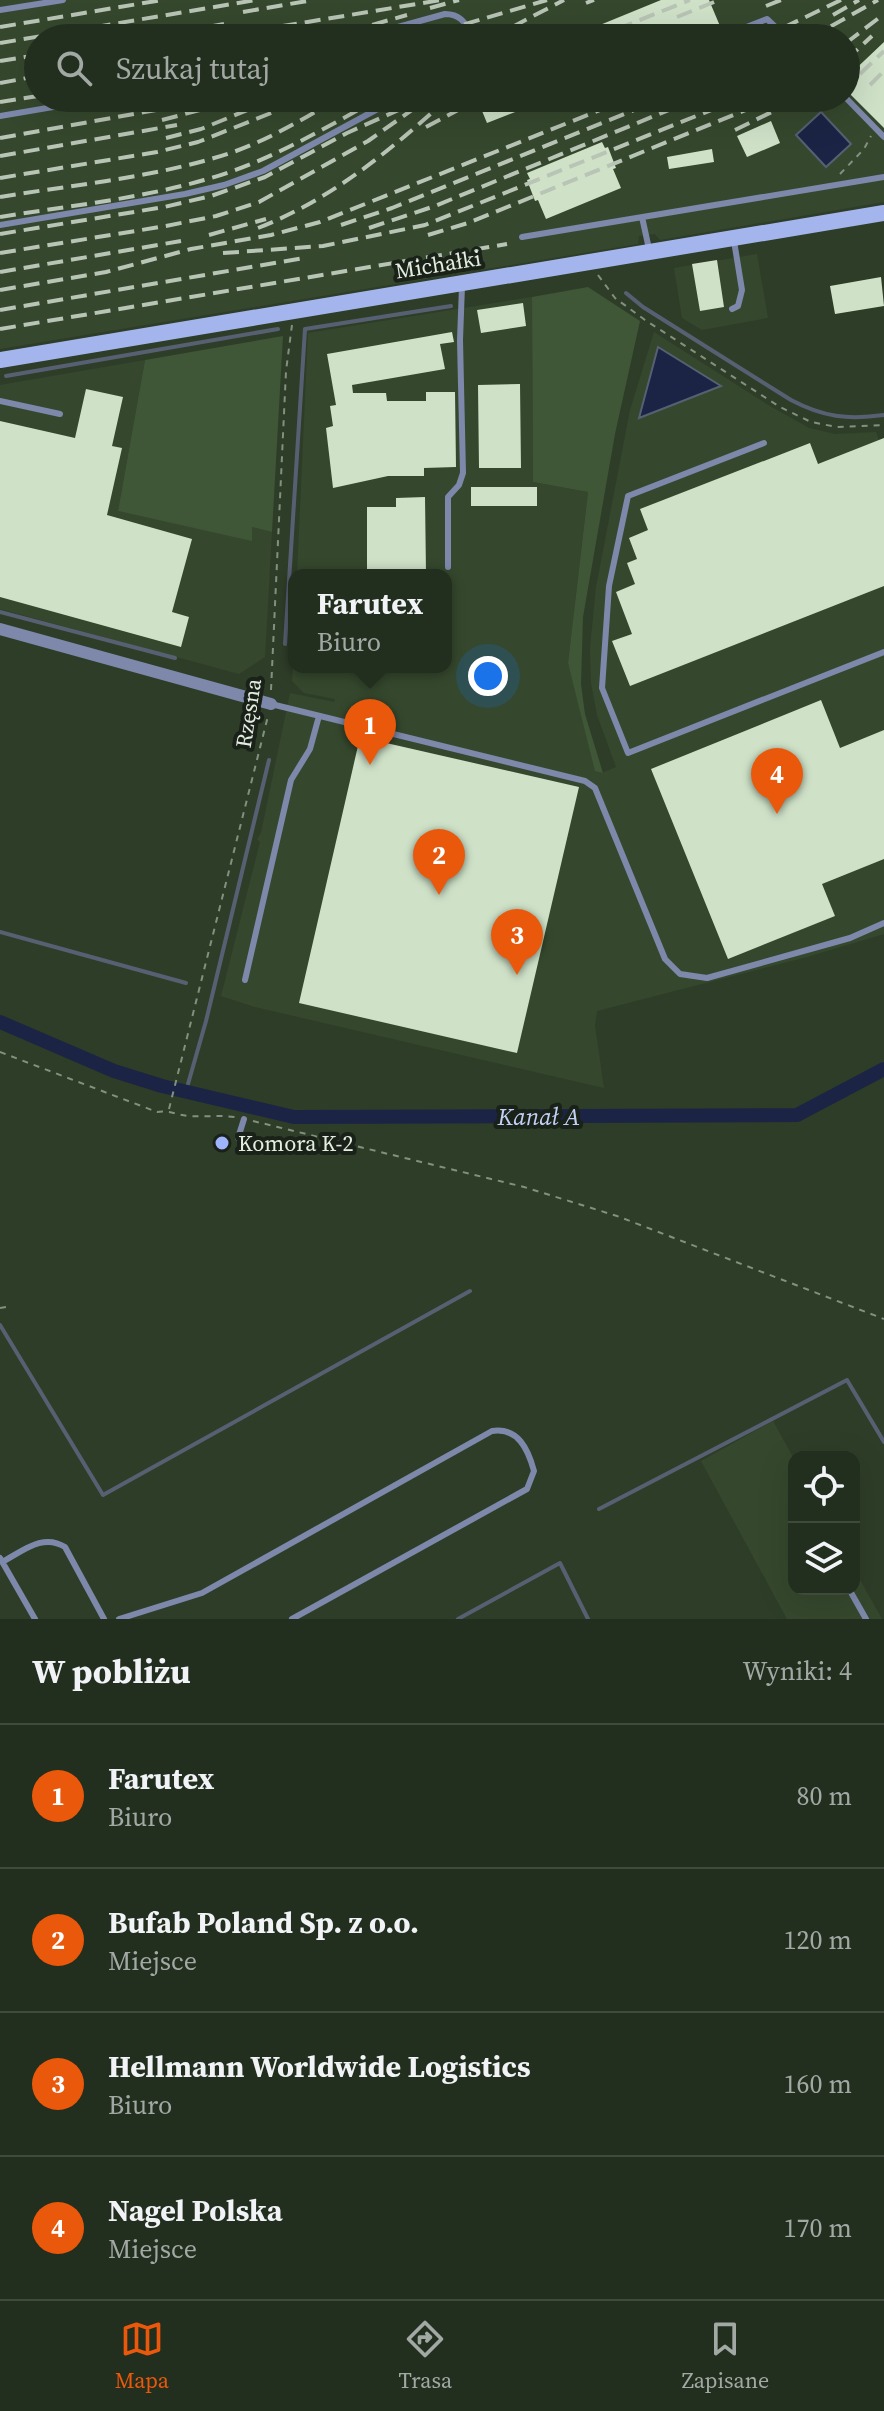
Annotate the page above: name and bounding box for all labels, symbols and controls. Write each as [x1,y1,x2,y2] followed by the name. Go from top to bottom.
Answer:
[24,24,860,112] search box
[52,46,96,90] icon: search
[116,48,270,89] text: Szukaj tutaj
[393,242,483,286] street label: Michałki
[288,569,452,673] popup
[317,583,423,624] text: Farutex
[317,624,381,660] text: Biuro
[468,656,508,696] your location
[228,675,268,750] street label: Rzęsna
[344,699,396,765] pin: 1
[751,748,803,814] pin: 4
[413,829,465,895] pin: 2
[491,909,543,975] pin: 3
[497,1100,580,1133] water label: Kanał A
[238,1128,353,1158] place label: Komora K-2
[213,1134,231,1152] marker: Komora K-2
[788,1451,860,1595] map controls
[788,1451,860,1523] button: locate
[788,1523,860,1595] button: layers
[32,1648,191,1694] text: W pobliżu
[742,1653,852,1689] text: Wyniki: 4
[108,1758,214,1799] text: Farutex
[51,1778,65,1814] text: 1
[797,1778,852,1814] text: 80 m
[108,1799,172,1835] text: Biuro
[108,1902,419,1943] text: Bufab Poland Sp. z o.o.
[51,1922,65,1958] text: 2
[784,1922,852,1958] text: 120 m
[108,1943,197,1979] text: Miejsce
[108,2046,531,2087] text: Hellmann Worldwide Logistics
[51,2066,65,2102] text: 3
[784,2066,852,2102] text: 160 m
[108,2087,172,2123] text: Biuro
[108,2190,283,2231] text: Nagel Polska
[51,2210,65,2246] text: 4
[784,2210,852,2246] text: 170 m
[108,2231,197,2267] text: Miejsce
[115,2317,169,2395] tab: Mapa
[399,2317,452,2395] tab: Trasa
[682,2317,769,2395] tab: Zapisane

